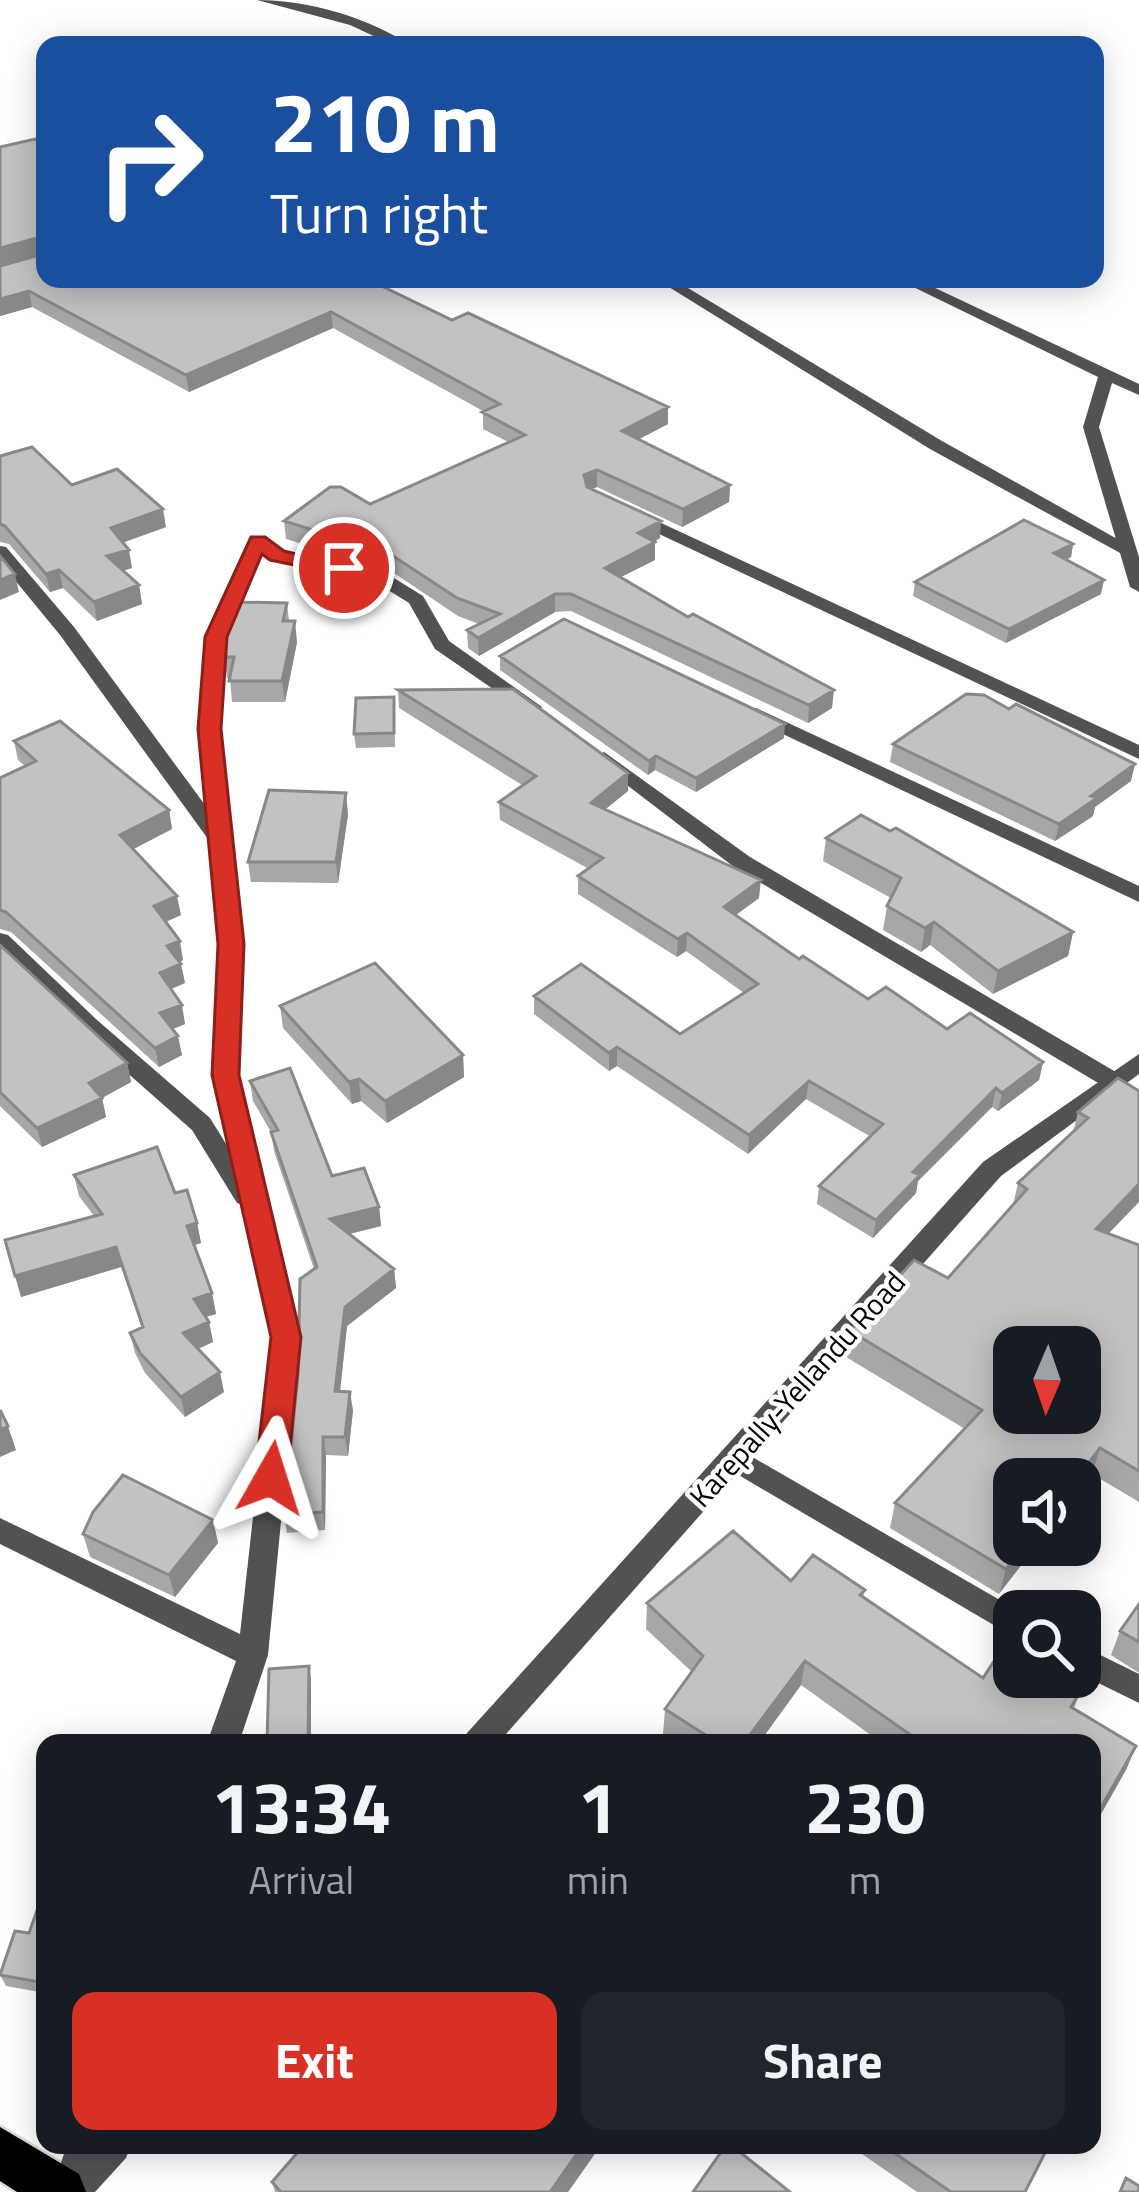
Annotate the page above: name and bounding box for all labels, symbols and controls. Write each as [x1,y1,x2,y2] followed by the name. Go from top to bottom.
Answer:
[270,57,500,185] text: 210 m
[72,84,228,240] icon: right
[270,172,488,254] text: Turn right
[293,517,395,619] pin
[311,535,377,601] icon: arrive
[678,1260,916,1518] street label: Karepally-Yellandu Road
[993,1326,1101,1434] north arrow
[993,1326,1101,1698] map controls
[208,1415,334,1541] position arrow
[993,1458,1101,1566] button: sound
[993,1590,1101,1698] button: search
[212,1751,391,1861] text: 13:34
[578,1751,618,1861] text: 1
[804,1751,925,1861] text: 230
[249,1850,354,1909] text: Arrival
[567,1850,629,1909] text: min
[849,1850,881,1909] text: m
[72,1992,557,2130] button: Exit
[581,1992,1065,2130] button: Share

